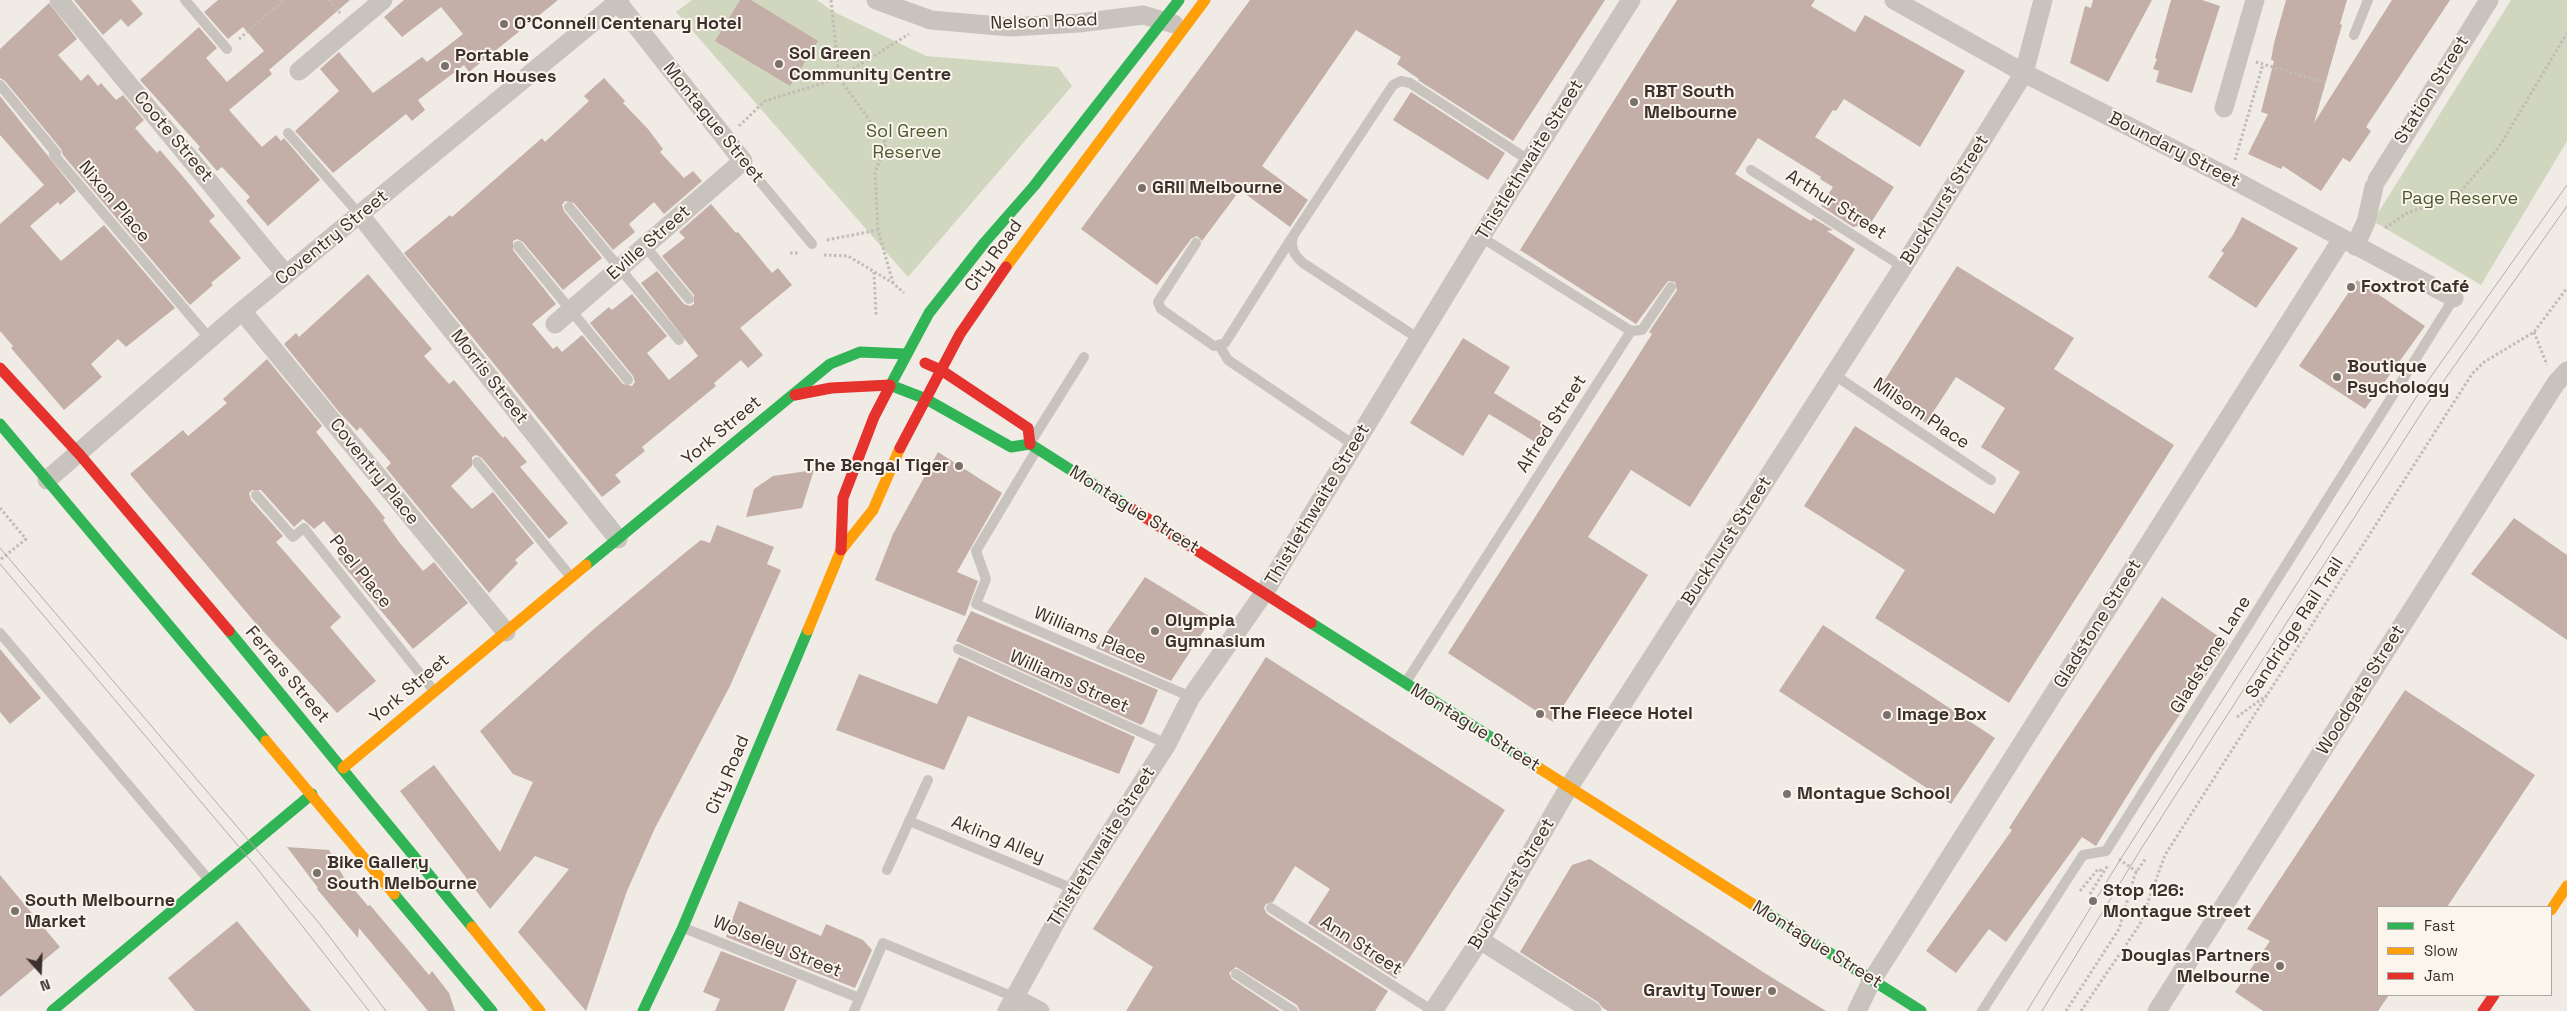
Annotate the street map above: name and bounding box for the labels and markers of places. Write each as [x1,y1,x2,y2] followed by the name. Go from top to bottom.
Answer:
[514,13,742,35] place label: O'Connell Centenary Hotel
[498,18,510,30] marker: O'Connell Centenary Hotel
[789,43,951,86] place label: Sol Green Community Centre
[455,45,556,88] place label: Portable Iron Houses
[773,58,785,70] marker: Sol Green Community Centre
[439,60,451,72] marker: Portable Iron Houses
[1644,81,1737,124] place label: RBT South Melbourne
[1628,96,1640,108] marker: RBT South Melbourne
[1152,177,1283,199] place label: GRII Melbourne
[1136,182,1148,194] marker: GRII Melbourne
[2361,276,2469,298] place label: Foxtrot Café
[2345,281,2357,293] marker: Foxtrot Café
[2347,356,2449,398] place label: Boutique Psychology
[2331,371,2343,383] marker: Boutique Psychology
[804,455,949,477] place label: The Bengal Tiger
[953,460,965,472] marker: The Bengal Tiger
[1165,610,1265,652] place label: Olympia Gymnasium
[1149,625,1161,637] marker: Olympia Gymnasium
[1550,703,1693,725] place label: The Fleece Hotel
[1897,704,1987,726] place label: Image Box
[1534,708,1546,720] marker: The Fleece Hotel
[1881,709,1893,721] marker: Image Box
[1797,783,1950,805] place label: Montague School
[1781,788,1793,800] marker: Montague School
[327,852,477,894] place label: Bike Gallery South Melbourne
[311,867,323,879] marker: Bike Gallery South Melbourne
[2103,880,2251,922] place label: Stop 126: Montague Street
[25,890,175,932] place label: South Melbourne Market
[2087,895,2099,907] marker: Stop 126: Montague Street
[9,905,21,917] marker: South Melbourne Market
[2121,945,2270,988] place label: Douglas Partners Melbourne
[2274,960,2286,972] marker: Douglas Partners Melbourne
[1643,980,1762,1002] place label: Gravity Tower
[1766,985,1778,997] marker: Gravity Tower

